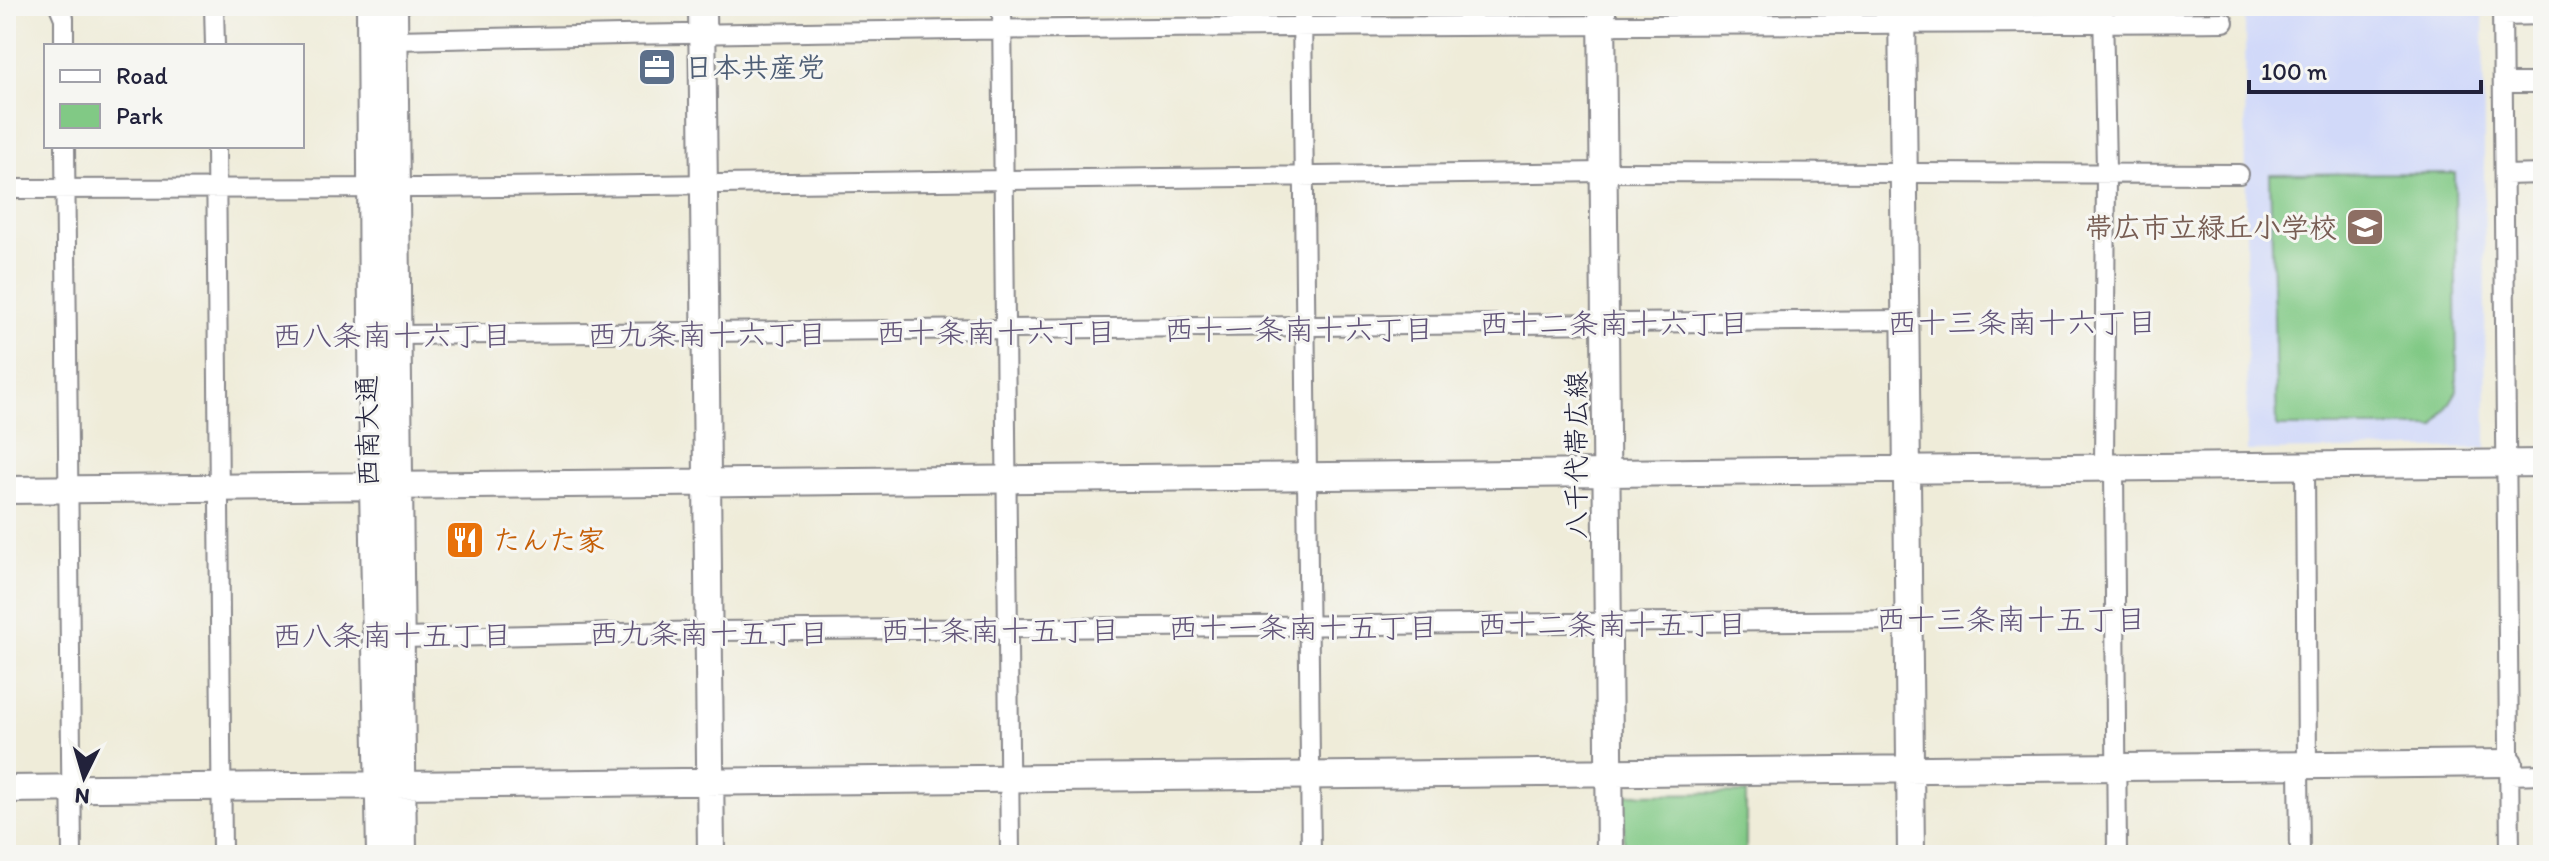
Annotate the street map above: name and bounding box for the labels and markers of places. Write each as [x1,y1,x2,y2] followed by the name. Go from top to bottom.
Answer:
[636,46,678,88] office icon: 日本共産党
[685,50,825,84] place label: 日本共産党
[2344,206,2386,248] school or university icon: 帯広市立緑丘小学校
[2085,210,2337,244] place label: 帯広市立緑丘小学校
[444,519,486,561] restaurant icon: たんた家
[493,523,605,557] place label: たんた家

